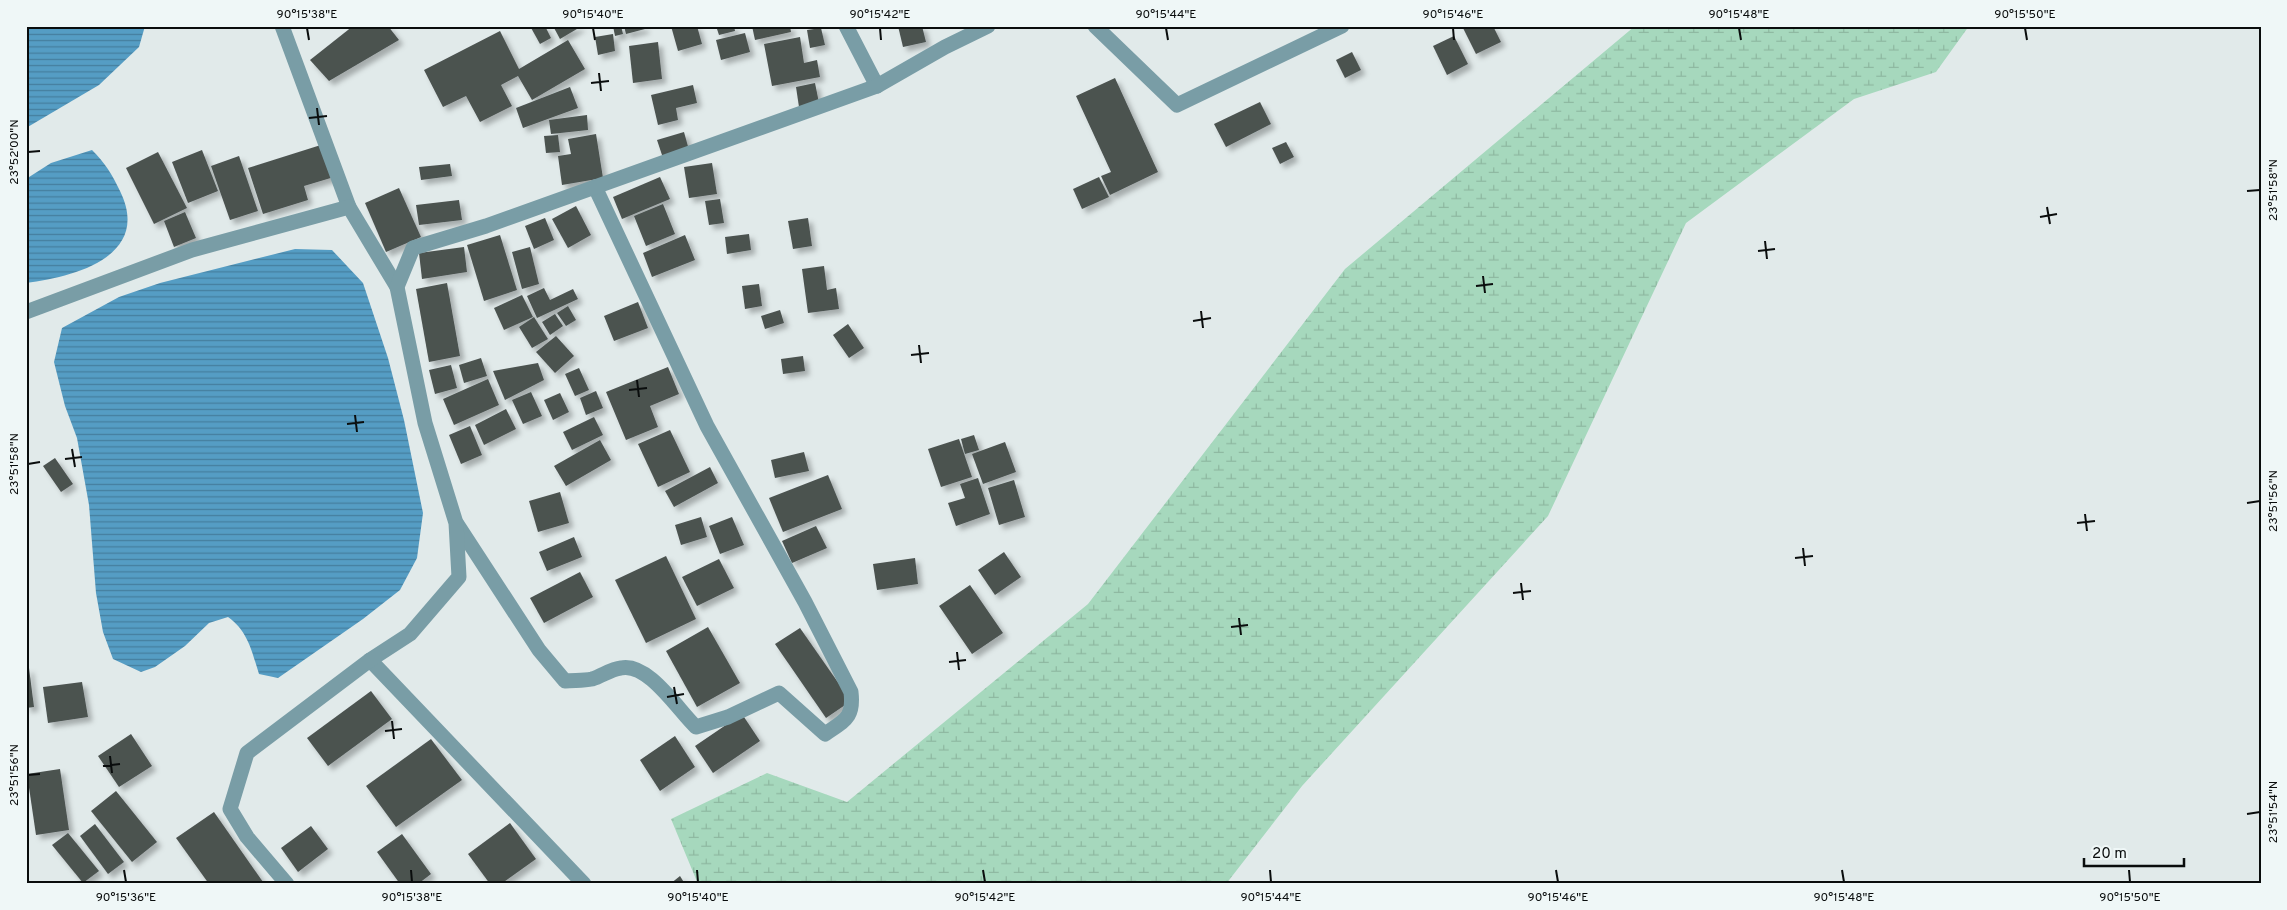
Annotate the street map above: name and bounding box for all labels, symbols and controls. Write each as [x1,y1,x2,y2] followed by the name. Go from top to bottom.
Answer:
[277,7,337,23] text: 90°15'38"E
[562,7,624,23] text: 90°15'40"E
[850,7,911,23] text: 90°15'42"E
[1135,7,1197,23] text: 90°15'44"E
[1423,7,1483,23] text: 90°15'46"E
[1709,7,1770,23] text: 90°15'48"E
[1994,7,2056,23] text: 90°15'50"E
[7,119,23,185] text: 23°52'00"N
[2266,159,2282,221] text: 23°51'58"N
[7,433,23,495] text: 23°51'58"N
[2266,470,2282,532] text: 23°51'56"N
[7,744,23,806] text: 23°51'56"N
[2266,781,2282,843] text: 23°51'54"N
[2084,835,2184,867] scale bar
[2092,845,2127,864] text: 20 m
[96,890,156,906] text: 90°15'36"E
[382,890,442,906] text: 90°15'38"E
[667,890,729,906] text: 90°15'40"E
[955,890,1016,906] text: 90°15'42"E
[1240,890,1302,906] text: 90°15'44"E
[1528,890,1588,906] text: 90°15'46"E
[1814,890,1875,906] text: 90°15'48"E
[2099,890,2161,906] text: 90°15'50"E

